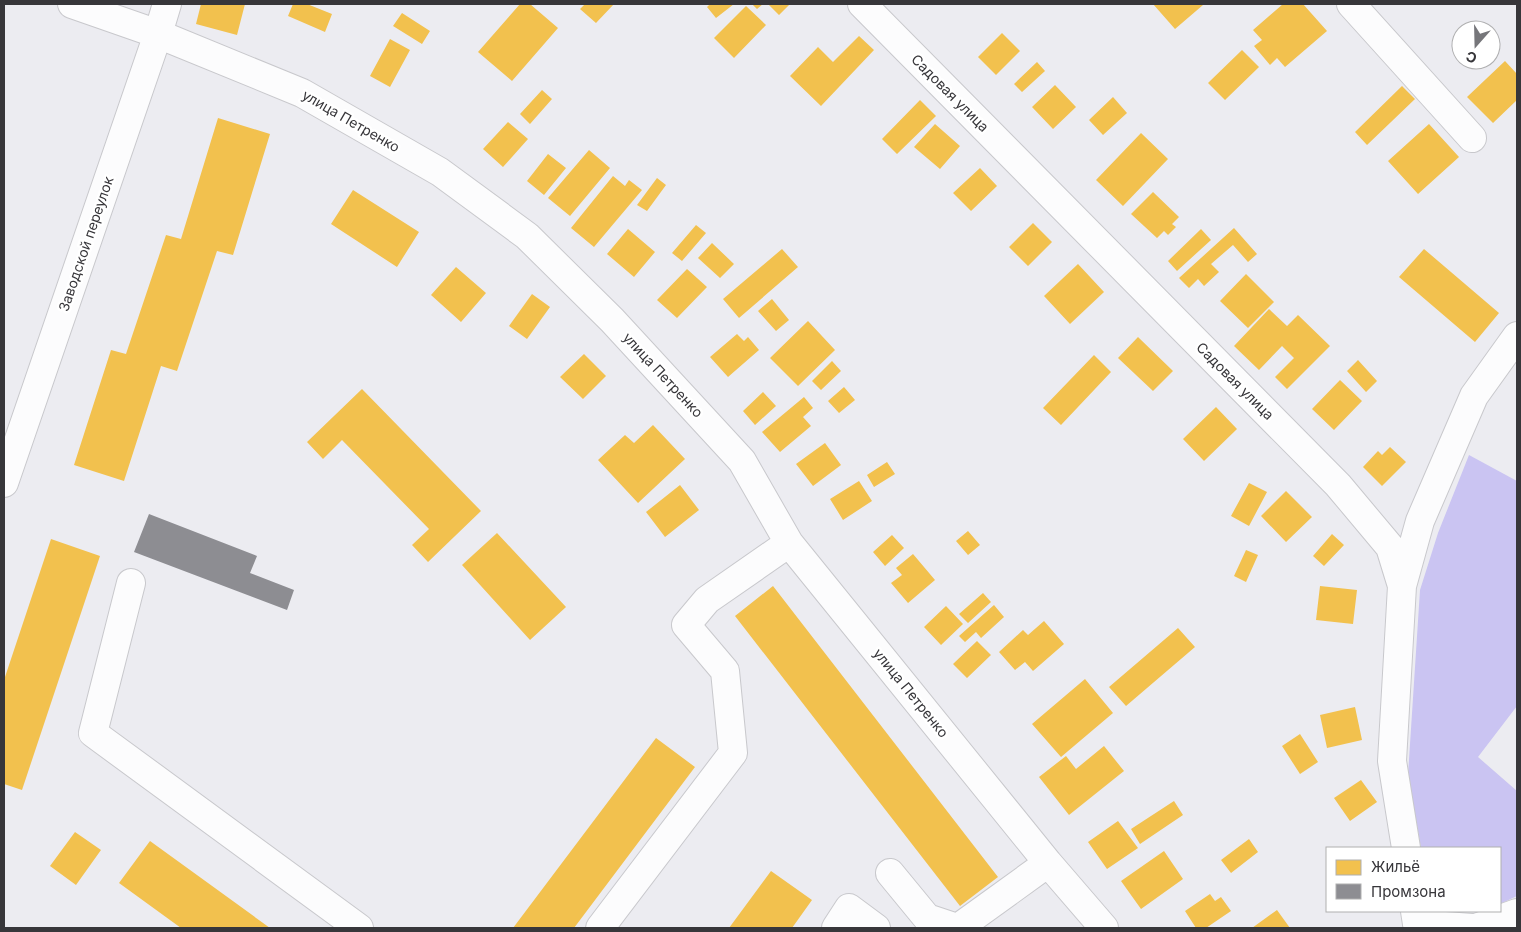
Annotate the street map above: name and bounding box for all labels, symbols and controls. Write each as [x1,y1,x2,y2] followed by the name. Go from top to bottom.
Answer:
[1451,20,1501,70] north arrow
[1464,48,1479,67] text: С
[908,50,993,135] street label: Садовая улица
[299,86,403,155] street label: улица Петренко
[54,174,117,314] street label: Заводской переулок
[620,329,707,421] street label: улица Петренко
[1193,338,1278,423] street label: Садовая улица
[870,645,953,741] street label: улица Петренко
[1326,847,1501,912] legend
[1371,857,1420,876] text: Жильё
[1371,882,1446,901] text: Промзона

